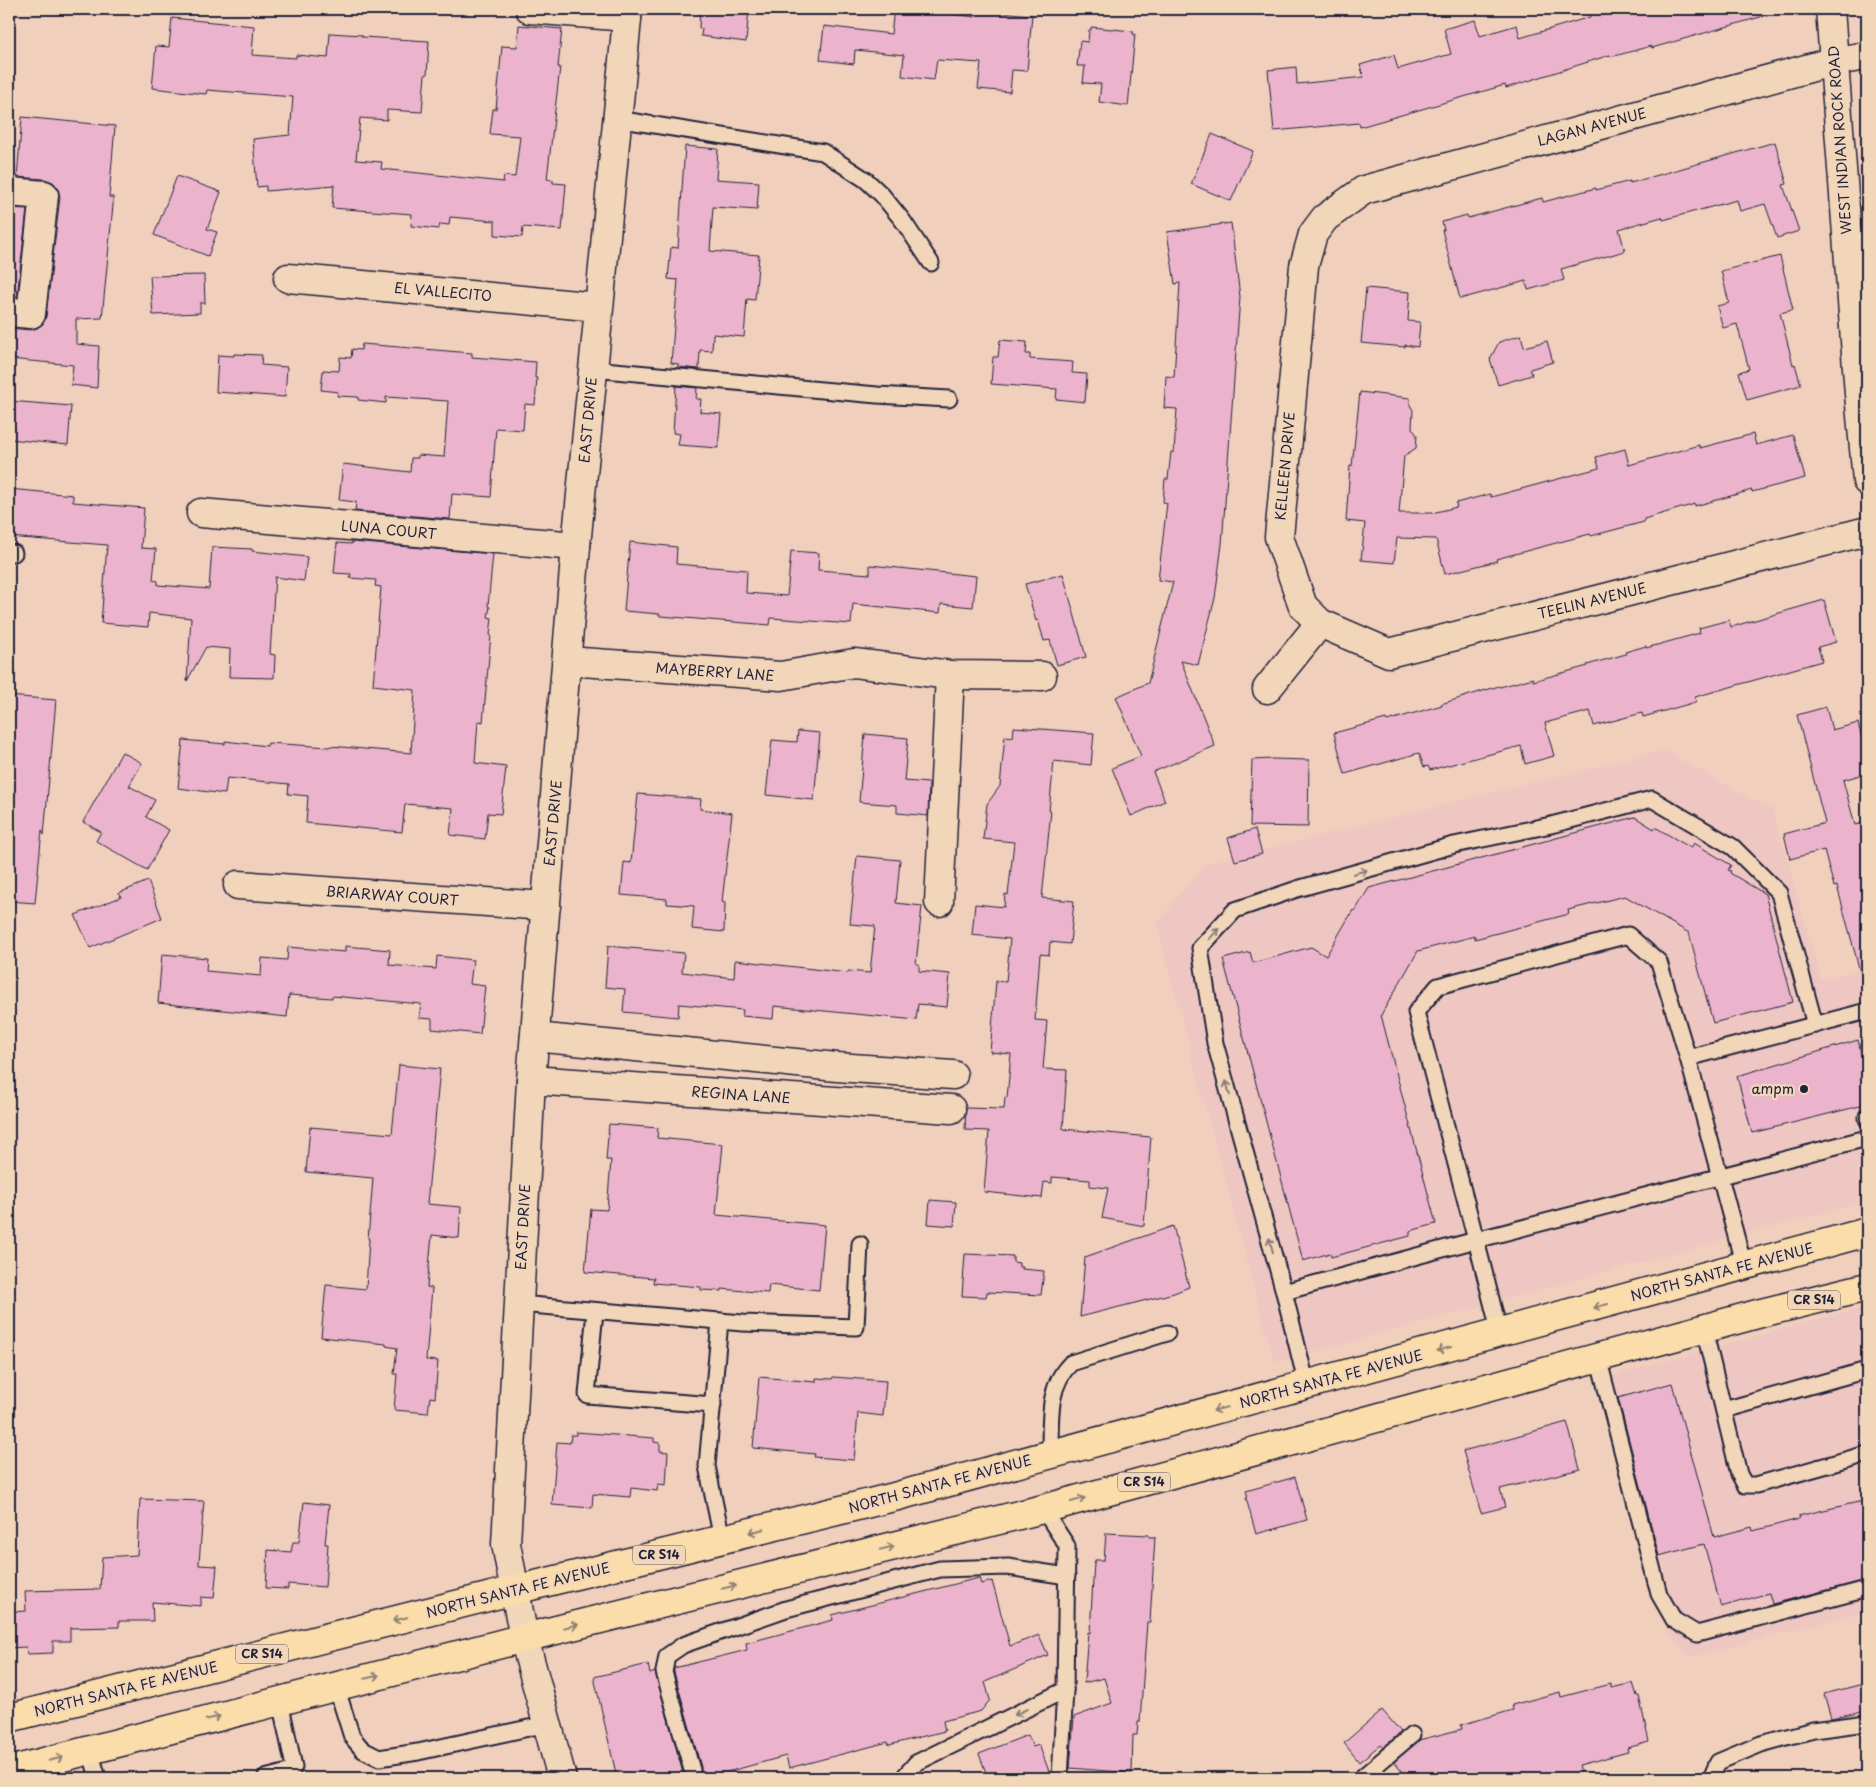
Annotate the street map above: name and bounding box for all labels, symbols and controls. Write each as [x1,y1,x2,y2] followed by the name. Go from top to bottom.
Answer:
[1822,45,1857,235] street label: WEST INDIAN ROCK ROAD
[1535,102,1649,151] street label: LAGAN AVENUE
[393,277,493,306] street label: EL VALLECITO
[573,376,602,464] street label: EAST DRIVE
[1269,411,1300,521] street label: KELLEEN DRIVE
[340,515,438,544] street label: LUNA COURT
[1535,577,1649,624] street label: TEELIN AVENUE
[655,657,775,686] street label: MAYBERRY LANE
[538,779,567,867] street label: EAST DRIVE
[1351,866,1367,876] one-way arrow
[325,880,460,911] street label: BRIARWAY COURT
[1208,927,1219,940] one-way arrow
[1751,1078,1794,1099] place label: ampm
[691,1081,791,1108] street label: REGINA LANE
[1223,1081,1232,1097] one-way arrow
[1798,1083,1810,1095] marker: ampm
[510,1183,535,1271] street label: EAST DRIVE
[1266,1237,1275,1253] one-way arrow
[1628,1237,1816,1306] street label: NORTH SANTA FE AVENUE
[1788,1290,1840,1310] road number: CR S14
[1593,1301,1609,1311] one-way arrow
[1237,1344,1425,1413] street label: NORTH SANTA FE AVENUE
[1437,1344,1453,1354] one-way arrow
[1212,1405,1228,1415] one-way arrow
[846,1449,1034,1518] street label: NORTH SANTA FE AVENUE
[1118,1472,1170,1491] road number: CR S14
[1070,1494,1086,1504] one-way arrow
[748,1527,764,1536] one-way arrow
[878,1543,894,1552] one-way arrow
[633,1546,685,1564] road number: CR S14
[424,1556,612,1623] street label: NORTH SANTA FE AVENUE
[721,1582,737,1591] one-way arrow
[392,1615,408,1625] one-way arrow
[563,1621,579,1630] one-way arrow
[236,1645,288,1664] road number: CR S14
[32,1655,220,1722] street label: NORTH SANTA FE AVENUE
[364,1672,380,1681] one-way arrow
[1014,1707,1029,1717] one-way arrow
[205,1713,221,1722] one-way arrow
[47,1754,63,1763] one-way arrow

